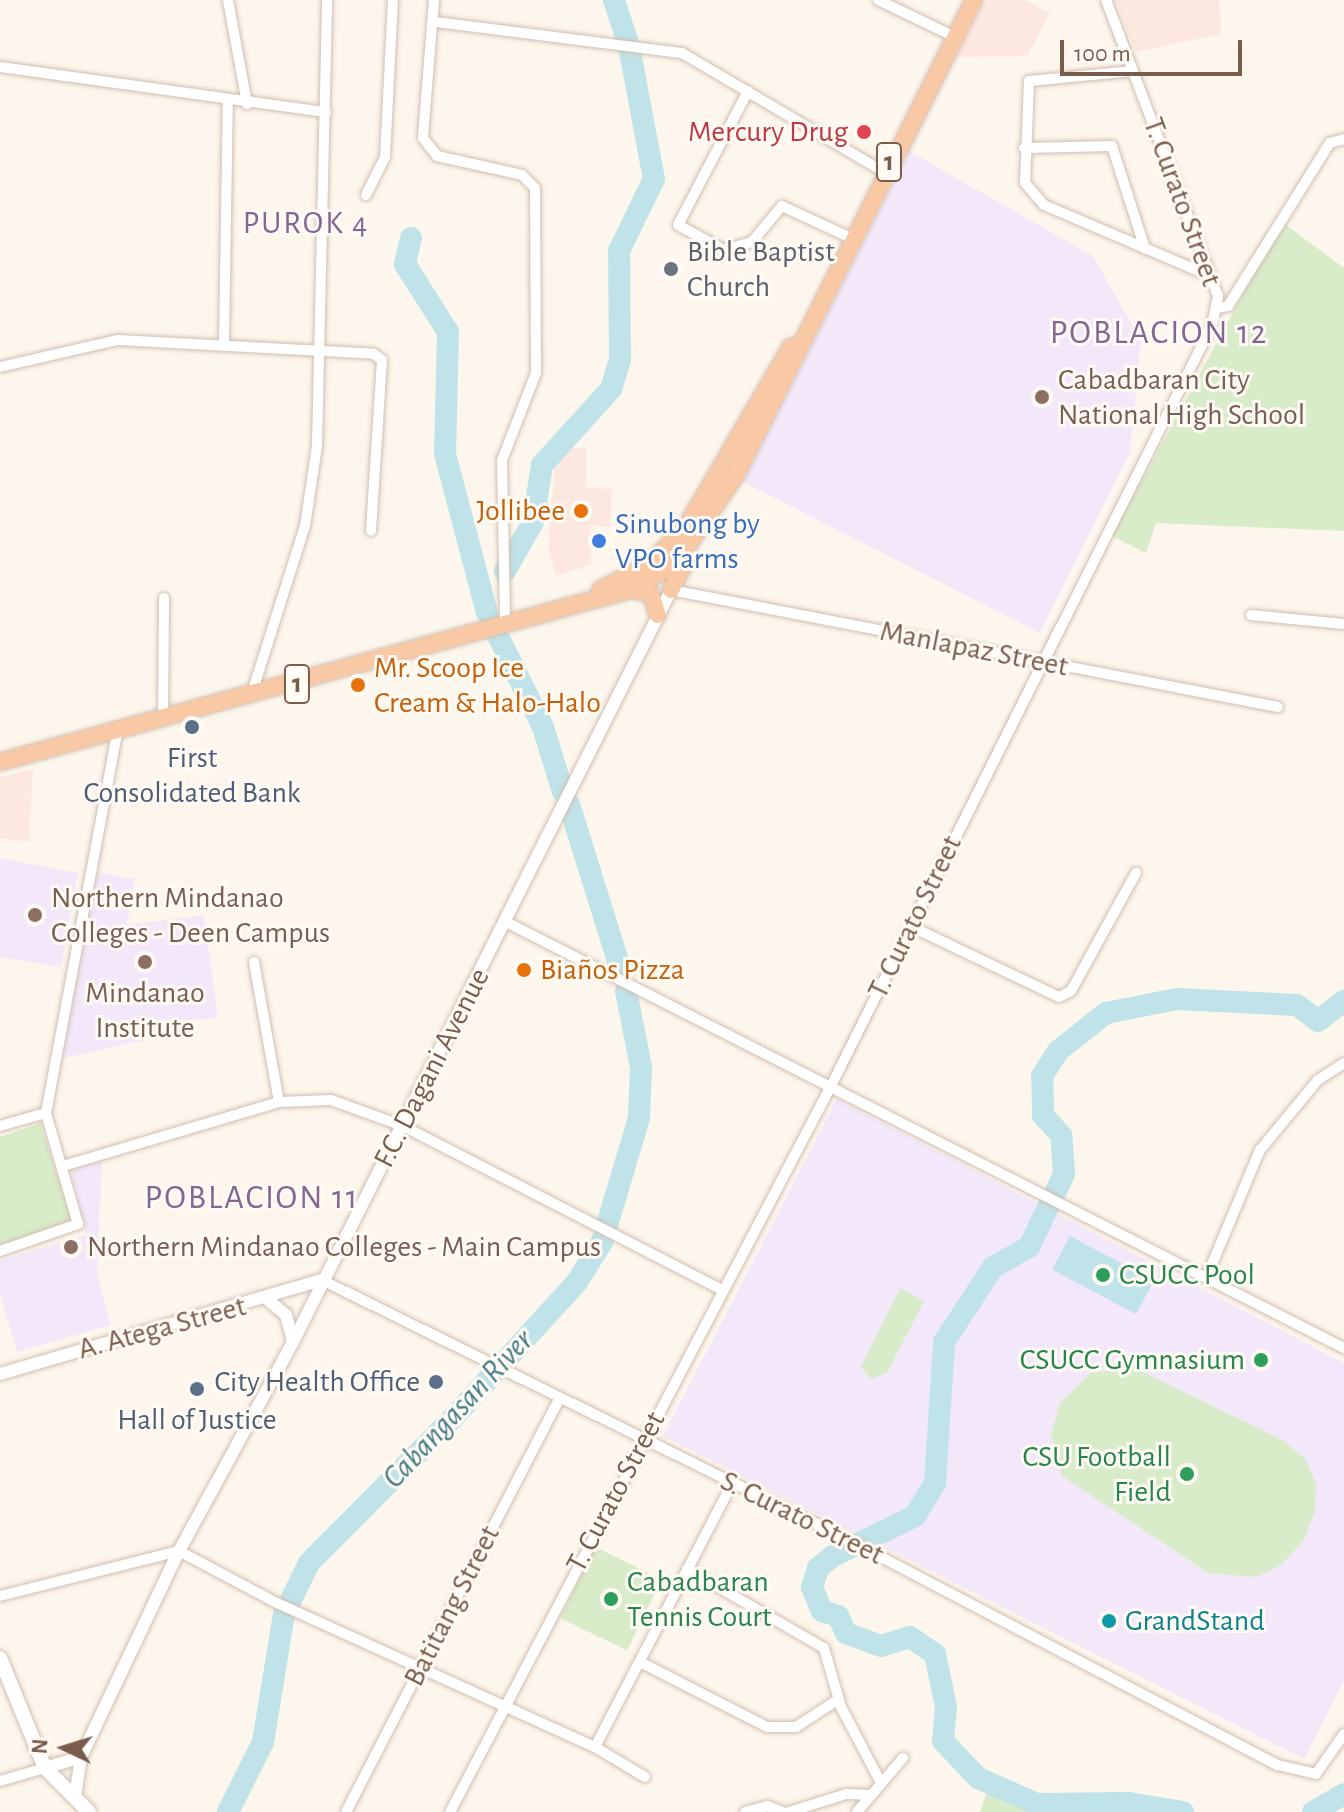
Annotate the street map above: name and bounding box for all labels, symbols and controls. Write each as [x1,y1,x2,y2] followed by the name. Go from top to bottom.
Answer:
[1064,24,1246,74] scale bar
[1074,42,1131,66] text: 100 m
[1135,113,1229,291] street label: T. Curato Street
[688,114,848,150] place label: Mercury Drug
[855,123,873,141] marker: Mercury Drug
[875,138,903,186] road number: 1
[243,204,369,242] district label: PUROK 4
[687,234,835,304] place label: Bible Baptist Church
[662,260,680,278] marker: Bible Baptist Church
[1050,314,1268,354] district label: POBLACION 12
[1058,362,1305,432] place label: Cabadbaran City National High School
[1033,388,1051,406] marker: Cabadbaran City National High School
[476,493,565,529] place label: Jollibee
[572,502,590,520] marker: Jollibee
[615,506,760,576] place label: Sinubong by VPO farms
[590,532,608,550] marker: Sinubong by VPO farms
[877,613,1071,685] street label: Manlapaz Street
[374,650,601,720] place label: Mr. Scoop Ice Cream & Halo-Halo
[283,660,311,708] road number: 1
[349,676,367,694] marker: Mr. Scoop Ice Cream & Halo-Halo
[183,718,201,736] marker: First Consolidated Bank
[83,740,301,810] place label: First Consolidated Bank
[860,830,970,1004] street label: T. Curato Street
[51,880,330,950] place label: Northern Mindanao Colleges - Deen Campus
[26,906,44,924] marker: Northern Mindanao Colleges - Deen Campus
[540,952,685,988] place label: Biaños Pizza
[136,953,154,971] marker: Mindanao Institute
[515,961,533,979] marker: Biaños Pizza
[366,962,498,1174] street label: F.C. Dagani Avenue
[85,975,205,1046] place label: Mindanao Institute
[145,1179,359,1219] district label: POBLACION 11
[87,1229,601,1265] place label: Northern Mindanao Colleges - Main Campus
[62,1238,80,1256] marker: Northern Mindanao Colleges - Main Campus
[1119,1257,1255,1293] place label: CSUCC Pool
[1094,1266,1112,1284] marker: CSUCC Pool
[74,1288,250,1368] street label: A. Atega Street
[375,1322,541,1496] water label: Cabangasan River
[1020,1342,1245,1378] place label: CSUCC Gymnasium
[1252,1351,1270,1369] marker: CSUCC Gymnasium
[215,1364,420,1400] place label: City Health Office
[427,1373,445,1391] marker: City Health Office
[188,1380,206,1398] marker: Hall of Justice
[117,1402,277,1438] place label: Hall of Justice
[559,1405,673,1579] street label: T. Curato Street
[1022,1439,1171,1510] place label: CSU Football Field
[715,1463,889,1573] street label: S. Curato Street
[1178,1465,1196,1483] marker: CSU Football Field
[396,1520,508,1692] street label: Batitang Street
[627,1564,772,1634] place label: Cabadbaran Tennis Court
[602,1590,620,1608] marker: Cabadbaran Tennis Court
[1125,1603,1265,1639] place label: GrandStand
[1100,1612,1118,1630] marker: GrandStand
[24,1708,104,1788] north arrow
[29,1738,52,1755] text: N

